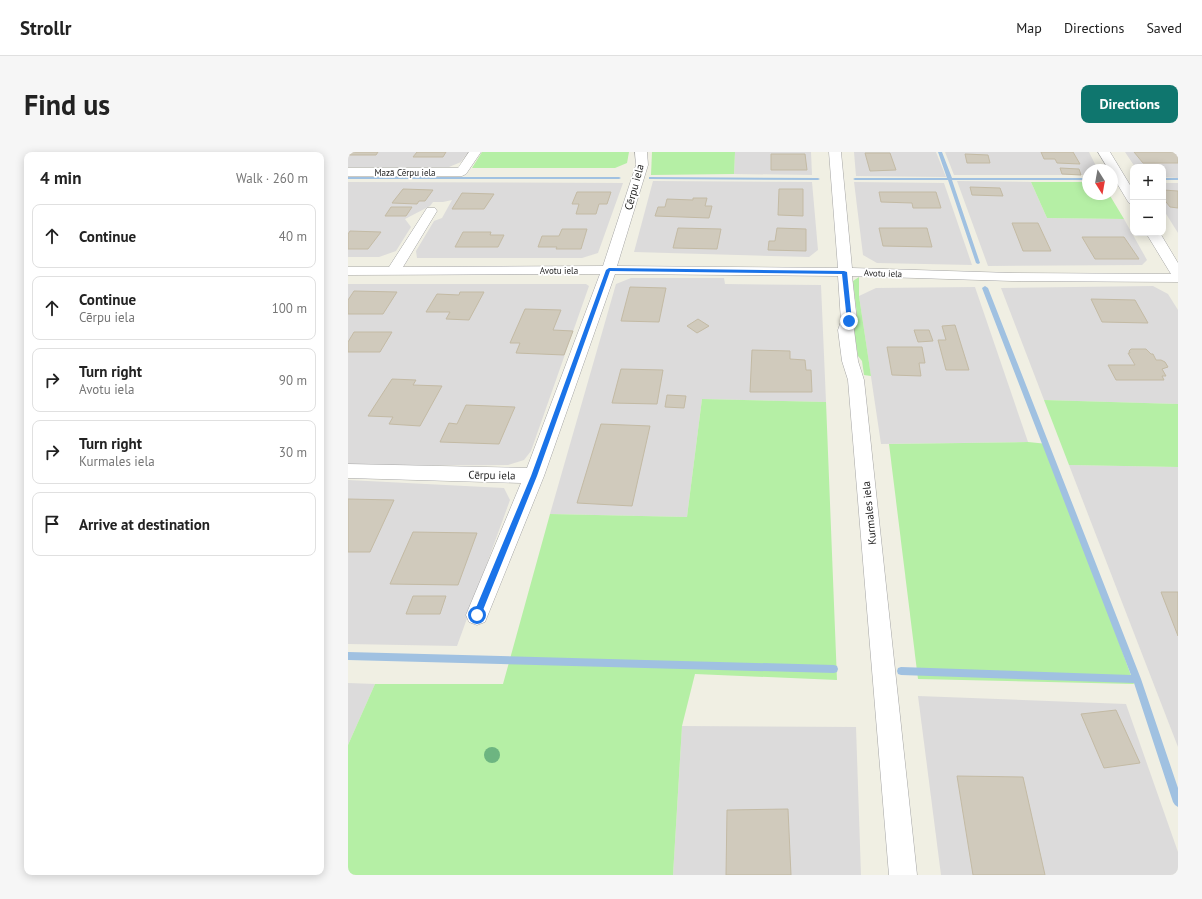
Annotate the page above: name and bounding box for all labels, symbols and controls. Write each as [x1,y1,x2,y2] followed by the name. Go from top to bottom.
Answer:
[20,16,71,40] text: Strollr
[1016,19,1042,37] text: Map
[1064,19,1124,37] text: Directions
[1146,19,1182,37] text: Saved
[1081,85,1178,123] button: Directions
[24,86,110,123] text: Find us
[621,162,647,212] street label: Cērpu iela
[1082,164,1118,200] north arrow
[1130,164,1166,236] map controls
[1130,164,1166,200] button: +
[40,167,81,189] text: 4 min
[374,167,436,178] street label: Mazā Cērpu iela
[236,170,308,187] text: Walk · 260 m
[1130,200,1166,236] button: −
[41,225,63,247] icon: ahead
[79,227,136,246] text: Continue
[279,228,307,245] text: 40 m
[540,265,578,276] street label: Avotu iela
[864,267,902,279] street label: Avotu iela
[79,290,136,309] text: Continue
[41,297,63,319] icon: ahead
[272,300,307,317] text: 100 m
[79,309,135,326] text: Cērpu iela
[840,312,858,330] route end
[79,362,142,381] text: Turn right
[41,369,63,391] icon: right
[279,372,307,389] text: 90 m
[79,381,134,398] text: Avotu iela
[79,434,142,453] text: Turn right
[41,441,63,463] icon: right
[279,444,307,461] text: 30 m
[79,453,155,470] text: Kurmales iela
[468,468,516,482] street label: Cērpu iela
[859,480,879,546] street label: Kurmales iela
[41,513,63,535] icon: arrive
[79,515,210,534] text: Arrive at destination
[468,606,486,624] route start

